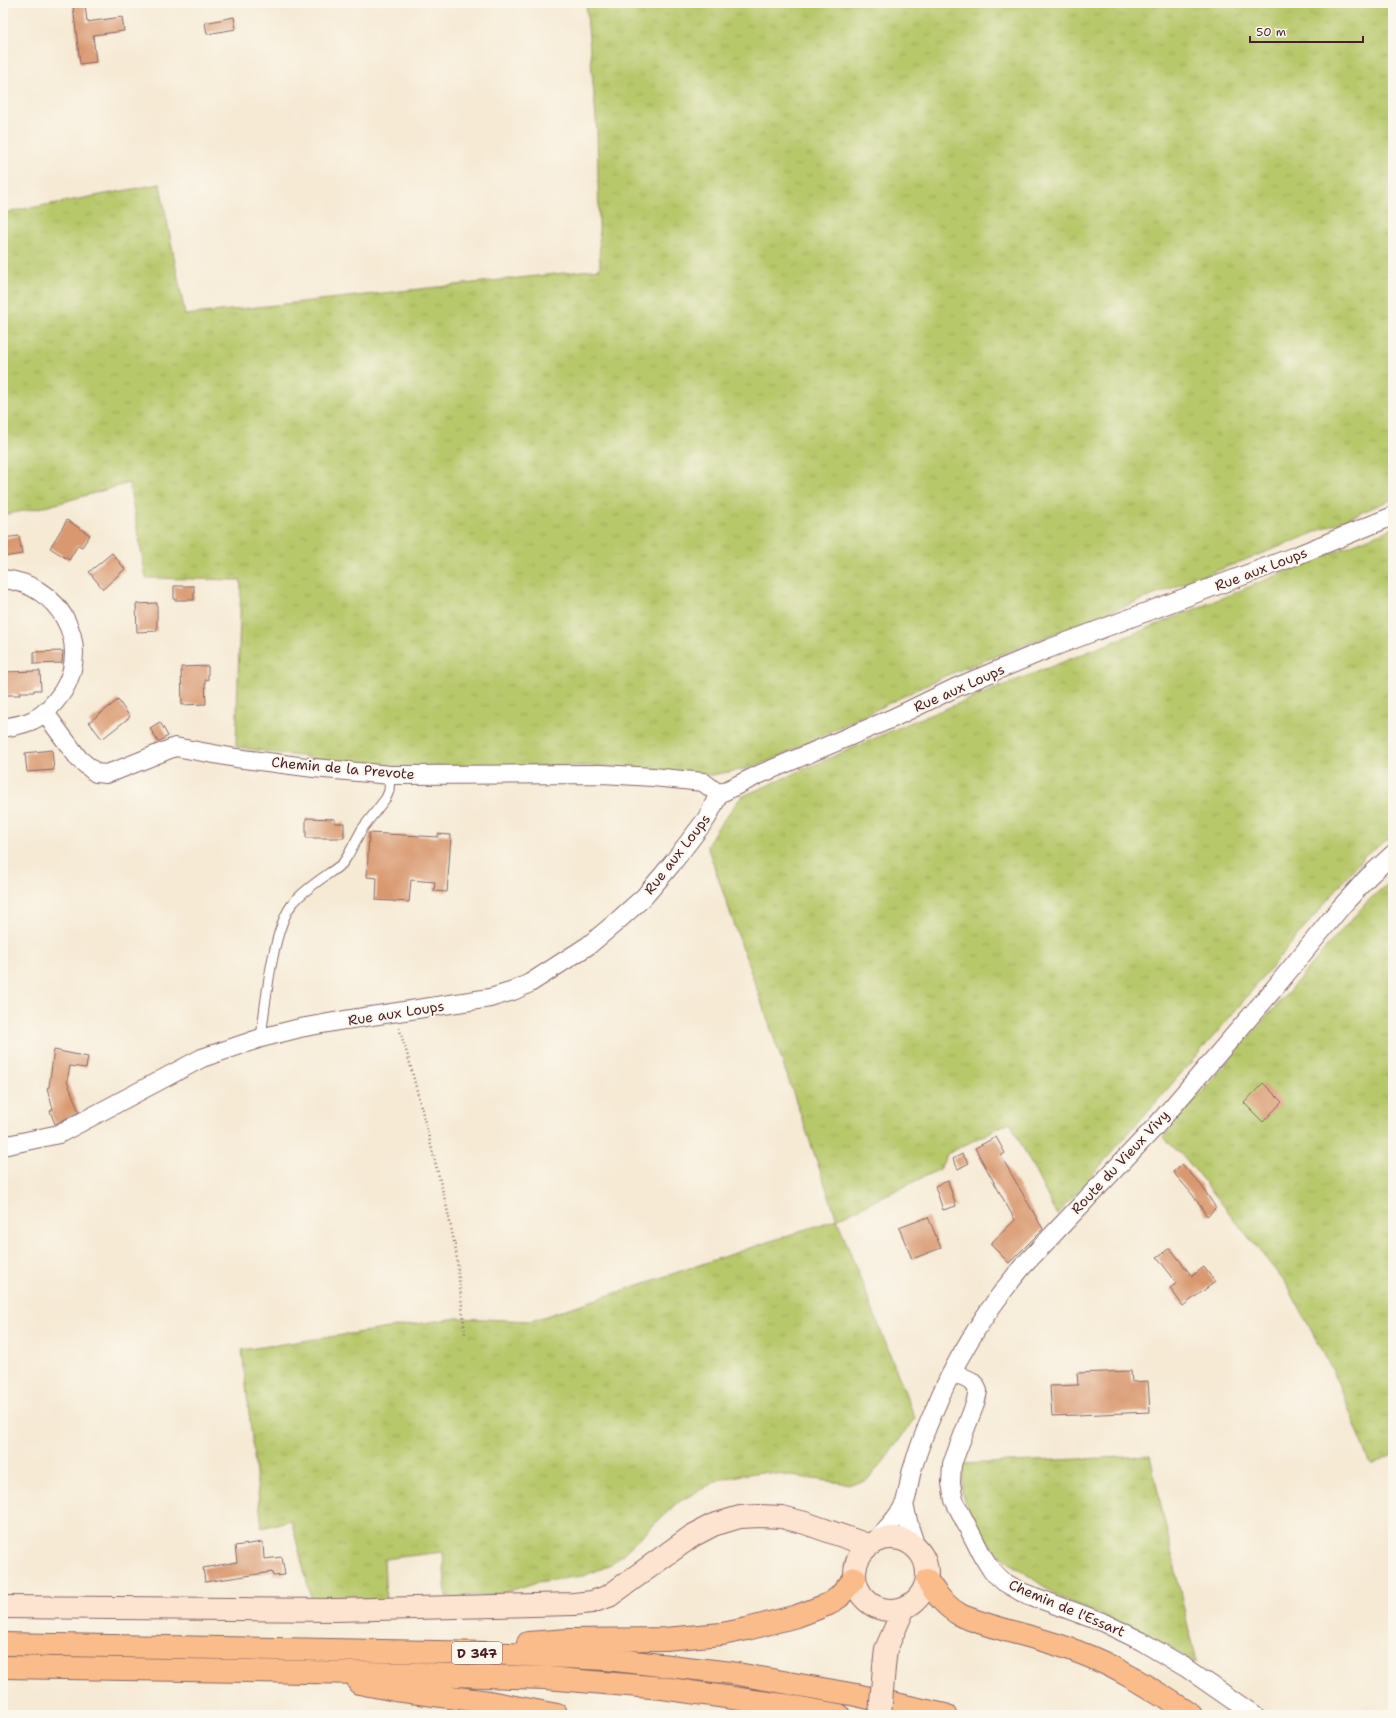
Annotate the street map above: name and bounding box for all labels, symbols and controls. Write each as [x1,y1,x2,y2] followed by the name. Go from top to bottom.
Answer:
[1250,18,1363,44] scale bar
[1256,24,1286,40] text: 50 m
[1212,543,1310,595] street label: Rue aux Loups
[911,660,1007,716] street label: Rue aux Loups
[271,753,415,783] street label: Chemin de la Prevote
[640,810,714,898] street label: Rue aux Loups
[347,996,446,1030] street label: Rue aux Loups
[1067,1106,1173,1218] street label: Route du Vieux Vivy
[1006,1575,1128,1641] street label: Chemin de l'Essart
[452,1642,502,1664] road number: D 347

